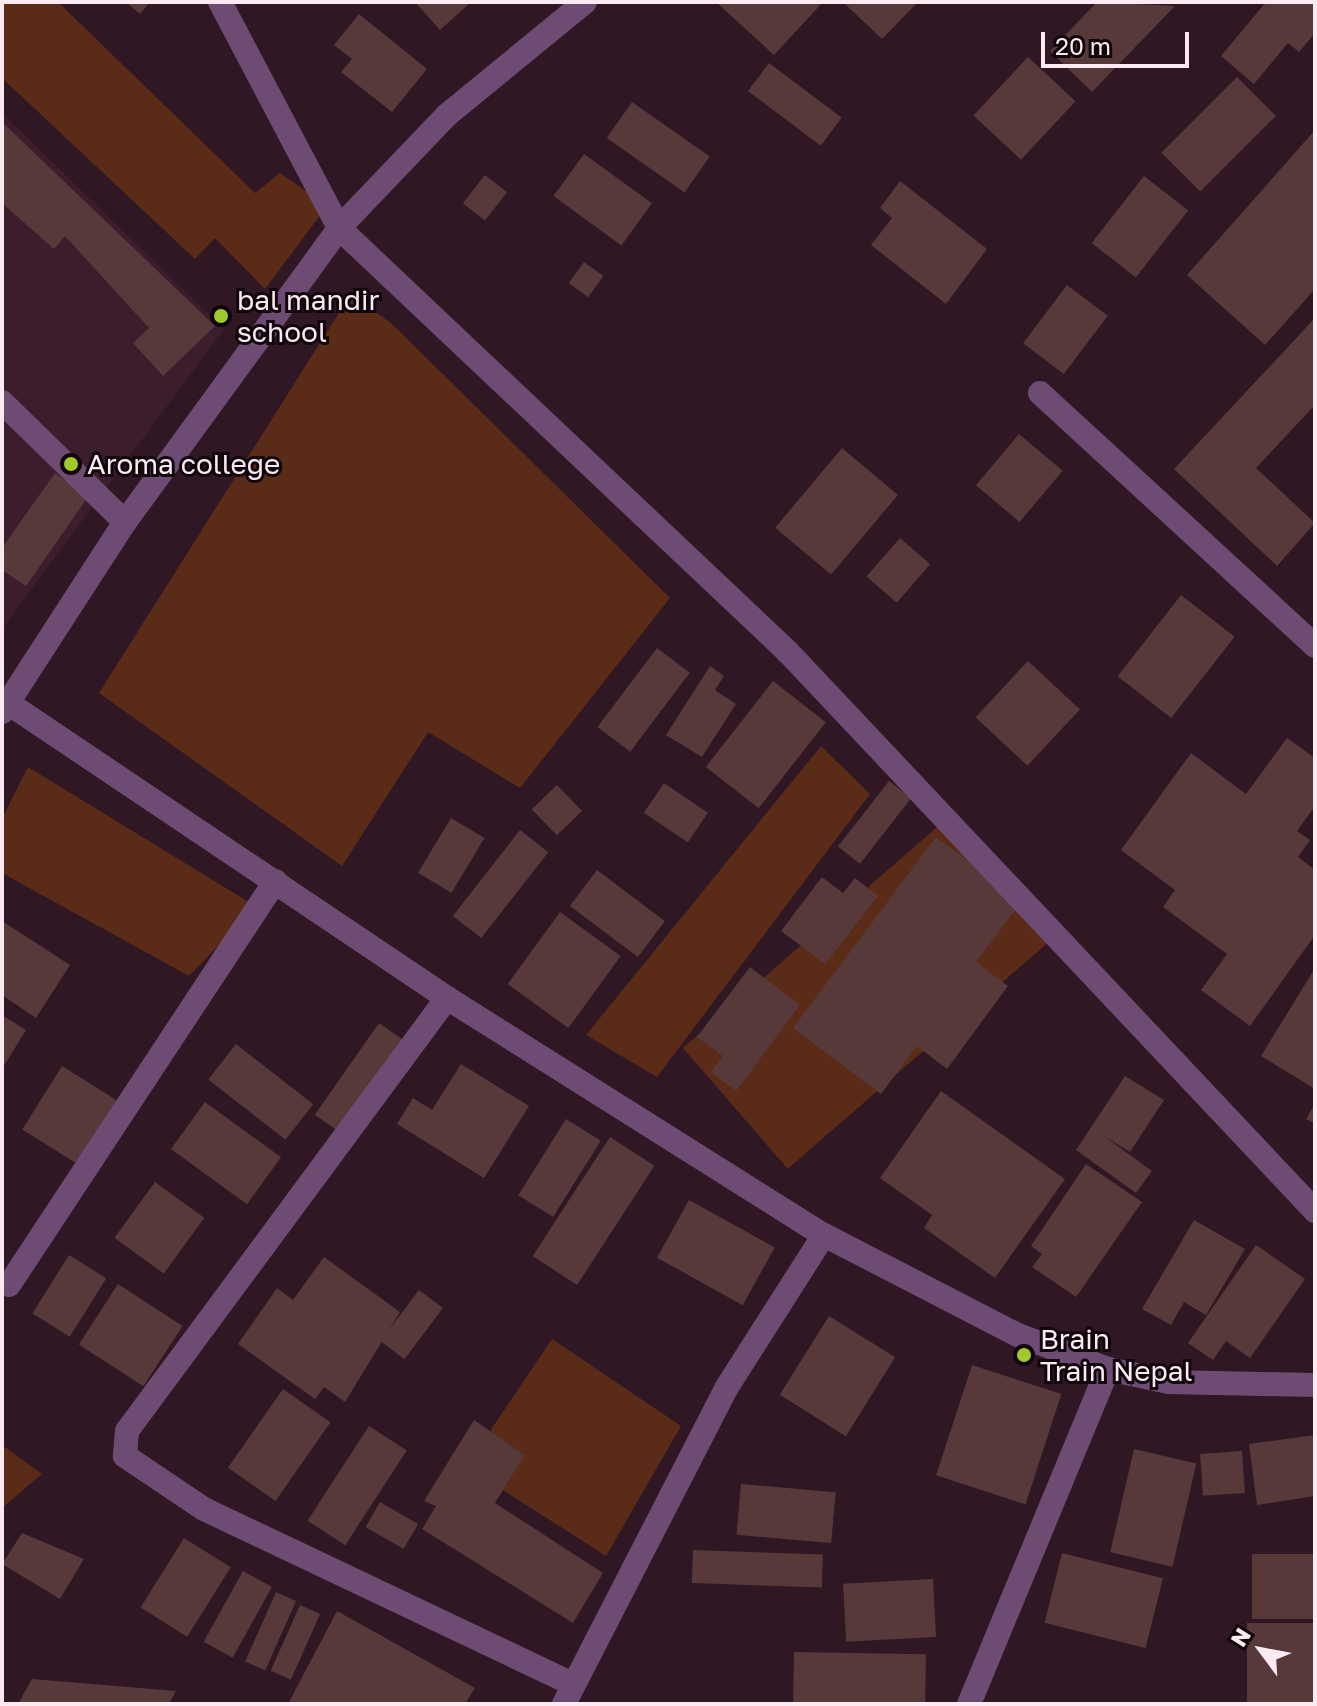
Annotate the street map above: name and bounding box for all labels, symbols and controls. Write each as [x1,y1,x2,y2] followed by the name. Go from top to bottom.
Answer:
[1045,16,1193,66] scale bar
[1055,31,1111,60] text: 20 m
[237,283,379,349] place label: bal mandir school
[212,307,230,325] marker: bal mandir school
[87,447,280,481] place label: Aroma college
[62,455,80,473] marker: Aroma college
[1040,1322,1193,1388] place label: Brain Train Nepal
[1015,1346,1033,1364] marker: Brain Train Nepal
[1221,1610,1301,1690] north arrow
[1224,1623,1256,1651] text: N

